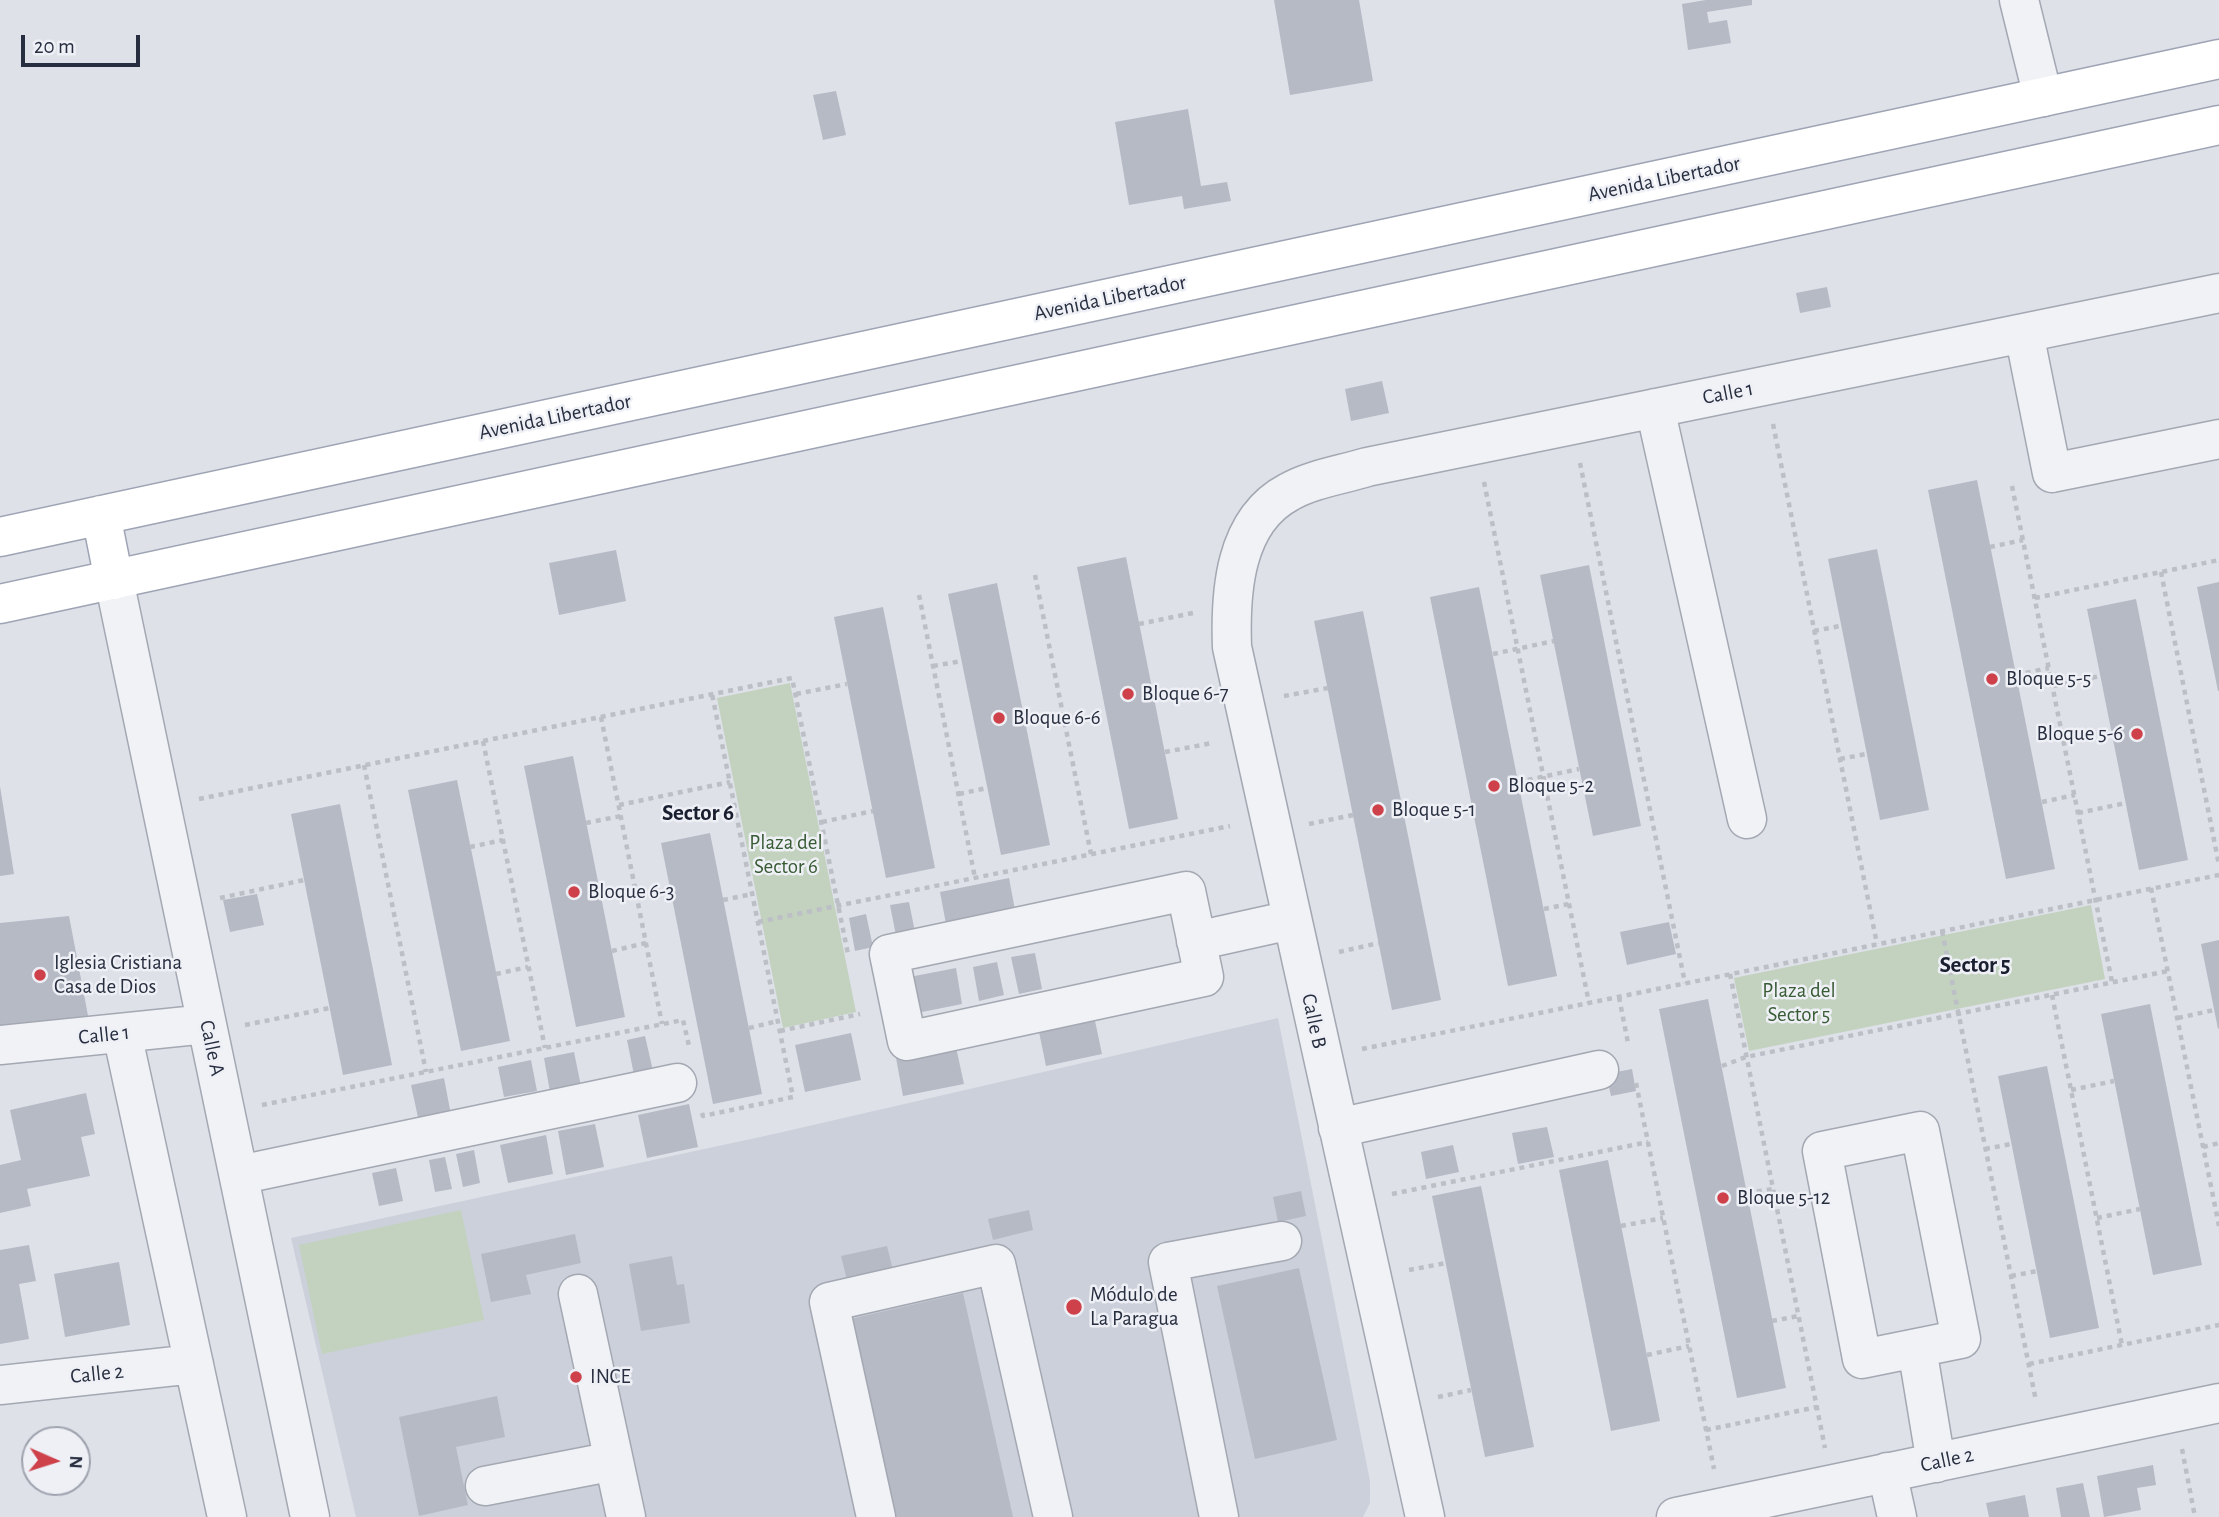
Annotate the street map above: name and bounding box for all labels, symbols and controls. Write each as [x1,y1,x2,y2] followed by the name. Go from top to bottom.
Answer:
[24,21,144,65] scale bar
[34,36,75,57] text: 20 m
[1585,151,1743,207] street label: Avenida Libertador
[1031,270,1189,326] street label: Avenida Libertador
[1700,376,1756,410] street label: Calle 1
[476,389,634,445] street label: Avenida Libertador
[2006,666,2091,692] place label: Bloque 5-5
[1984,671,2000,687] marker: Bloque 5-5
[1142,681,1228,707] place label: Bloque 6-7
[1120,686,1136,702] marker: Bloque 6-7
[1013,705,1101,731] place label: Bloque 6-6
[991,710,1007,726] marker: Bloque 6-6
[2037,721,2123,747] place label: Bloque 5-6
[2129,726,2145,742] marker: Bloque 5-6
[1508,773,1594,799] place label: Bloque 5-2
[1486,778,1502,794] marker: Bloque 5-2
[1392,797,1476,823] place label: Bloque 5-1
[662,799,734,827] district label: Sector 6
[1370,802,1386,818] marker: Bloque 5-1
[749,830,823,880] park label: Plaza del Sector 6
[588,879,674,905] place label: Bloque 6-3
[566,884,582,900] marker: Bloque 6-3
[54,950,182,1000] place label: Iglesia Cristiana Casa de Dios
[1939,951,2011,979] district label: Sector 5
[32,967,48,983] marker: Iglesia Cristiana Casa de Dios
[1762,978,1836,1028] park label: Plaza del Sector 5
[1296,991,1332,1051] street label: Calle B
[194,1018,230,1078] street label: Calle A
[77,1020,131,1050] street label: Calle 1
[1737,1185,1830,1211] place label: Bloque 5-12
[1715,1190,1731,1206] marker: Bloque 5-12
[1090,1282,1179,1332] place label: Módulo de La Paragua
[1064,1297,1084,1317] marker: Módulo de La Paragua
[69,1359,125,1389] street label: Calle 2
[590,1364,631,1390] place label: INCE
[568,1369,584,1385] marker: INCE
[21,1426,91,1496] north arrow
[1918,1442,1976,1478] street label: Calle 2
[66,1455,85,1469] text: N

